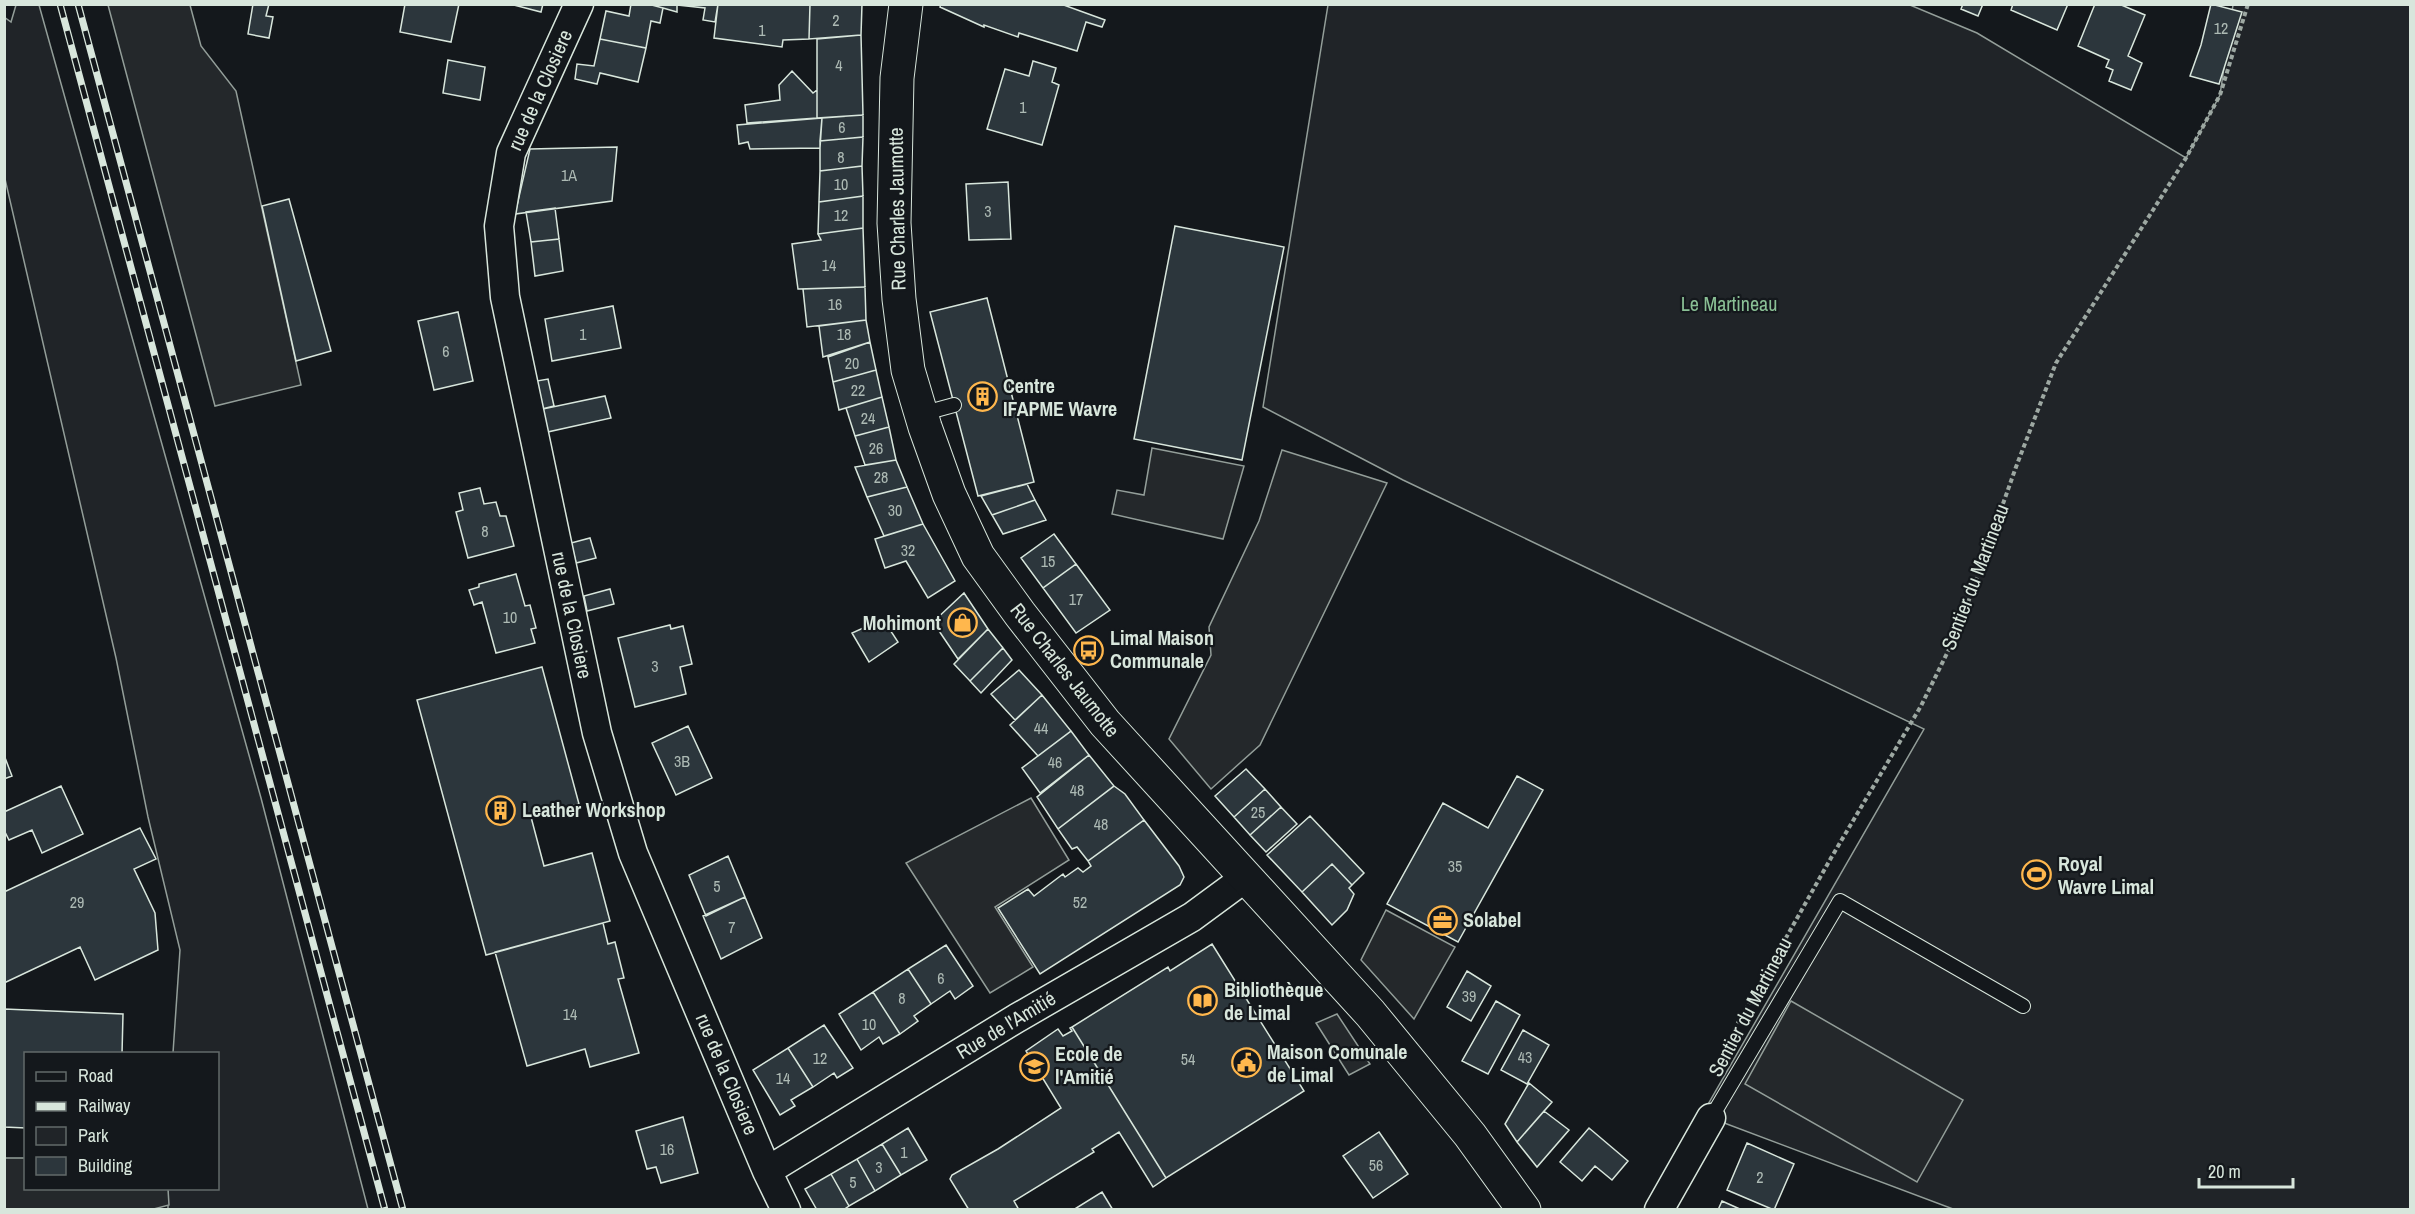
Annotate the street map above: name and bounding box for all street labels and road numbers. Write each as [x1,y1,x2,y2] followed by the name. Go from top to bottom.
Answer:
[501,25,578,154] street label: rue de la Closiere
[882,127,911,291] street label: Rue Charles Jaumotte
[1934,500,2015,654] street label: Sentier du Martineau
[546,549,599,681] street label: rue de la Closiere
[1005,597,1126,742] street label: Rue Charles Jaumotte
[1701,932,1798,1081] street label: Sentier du Martineau
[951,984,1061,1065] street label: Rue de l'Amitié
[690,1009,765,1139] street label: rue de la Closiere

